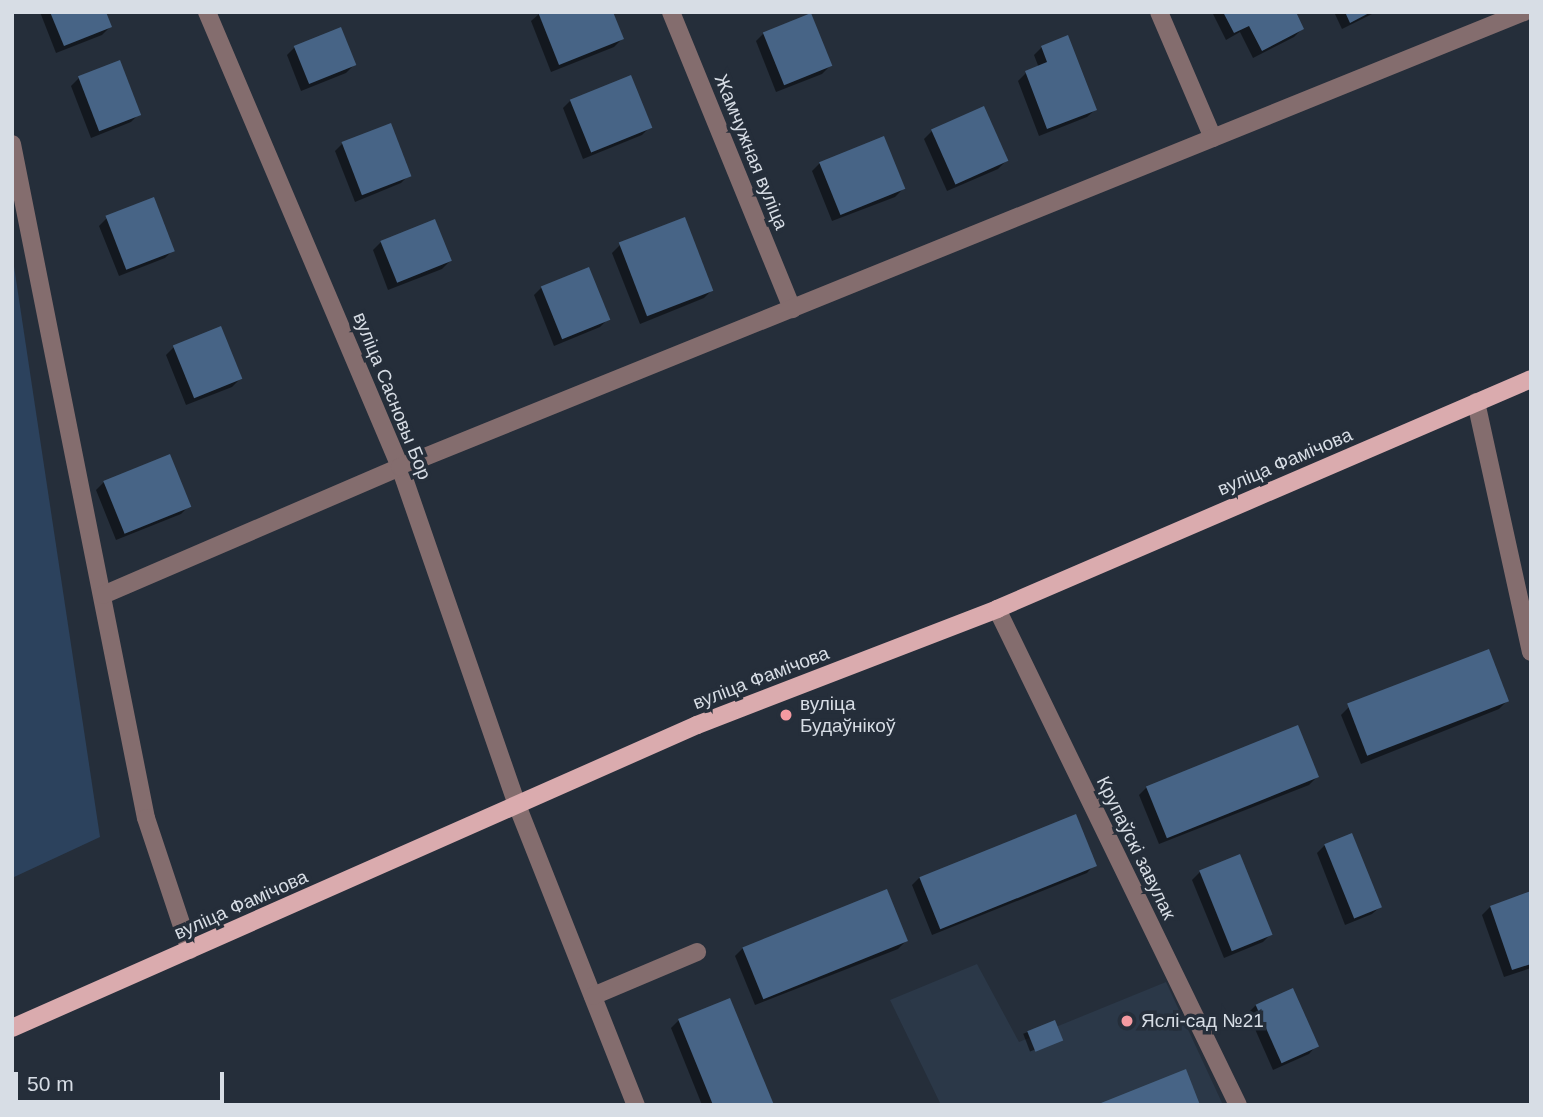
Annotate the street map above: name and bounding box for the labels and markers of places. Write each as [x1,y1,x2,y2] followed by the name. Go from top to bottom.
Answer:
[800,693,895,737] place label: вуліца Будаўнікоў
[778,707,794,723] marker: вуліца Будаўнікоў
[1141,1010,1264,1032] place label: Яслі-сад №21
[1119,1013,1135,1029] marker: Яслі-сад №21

